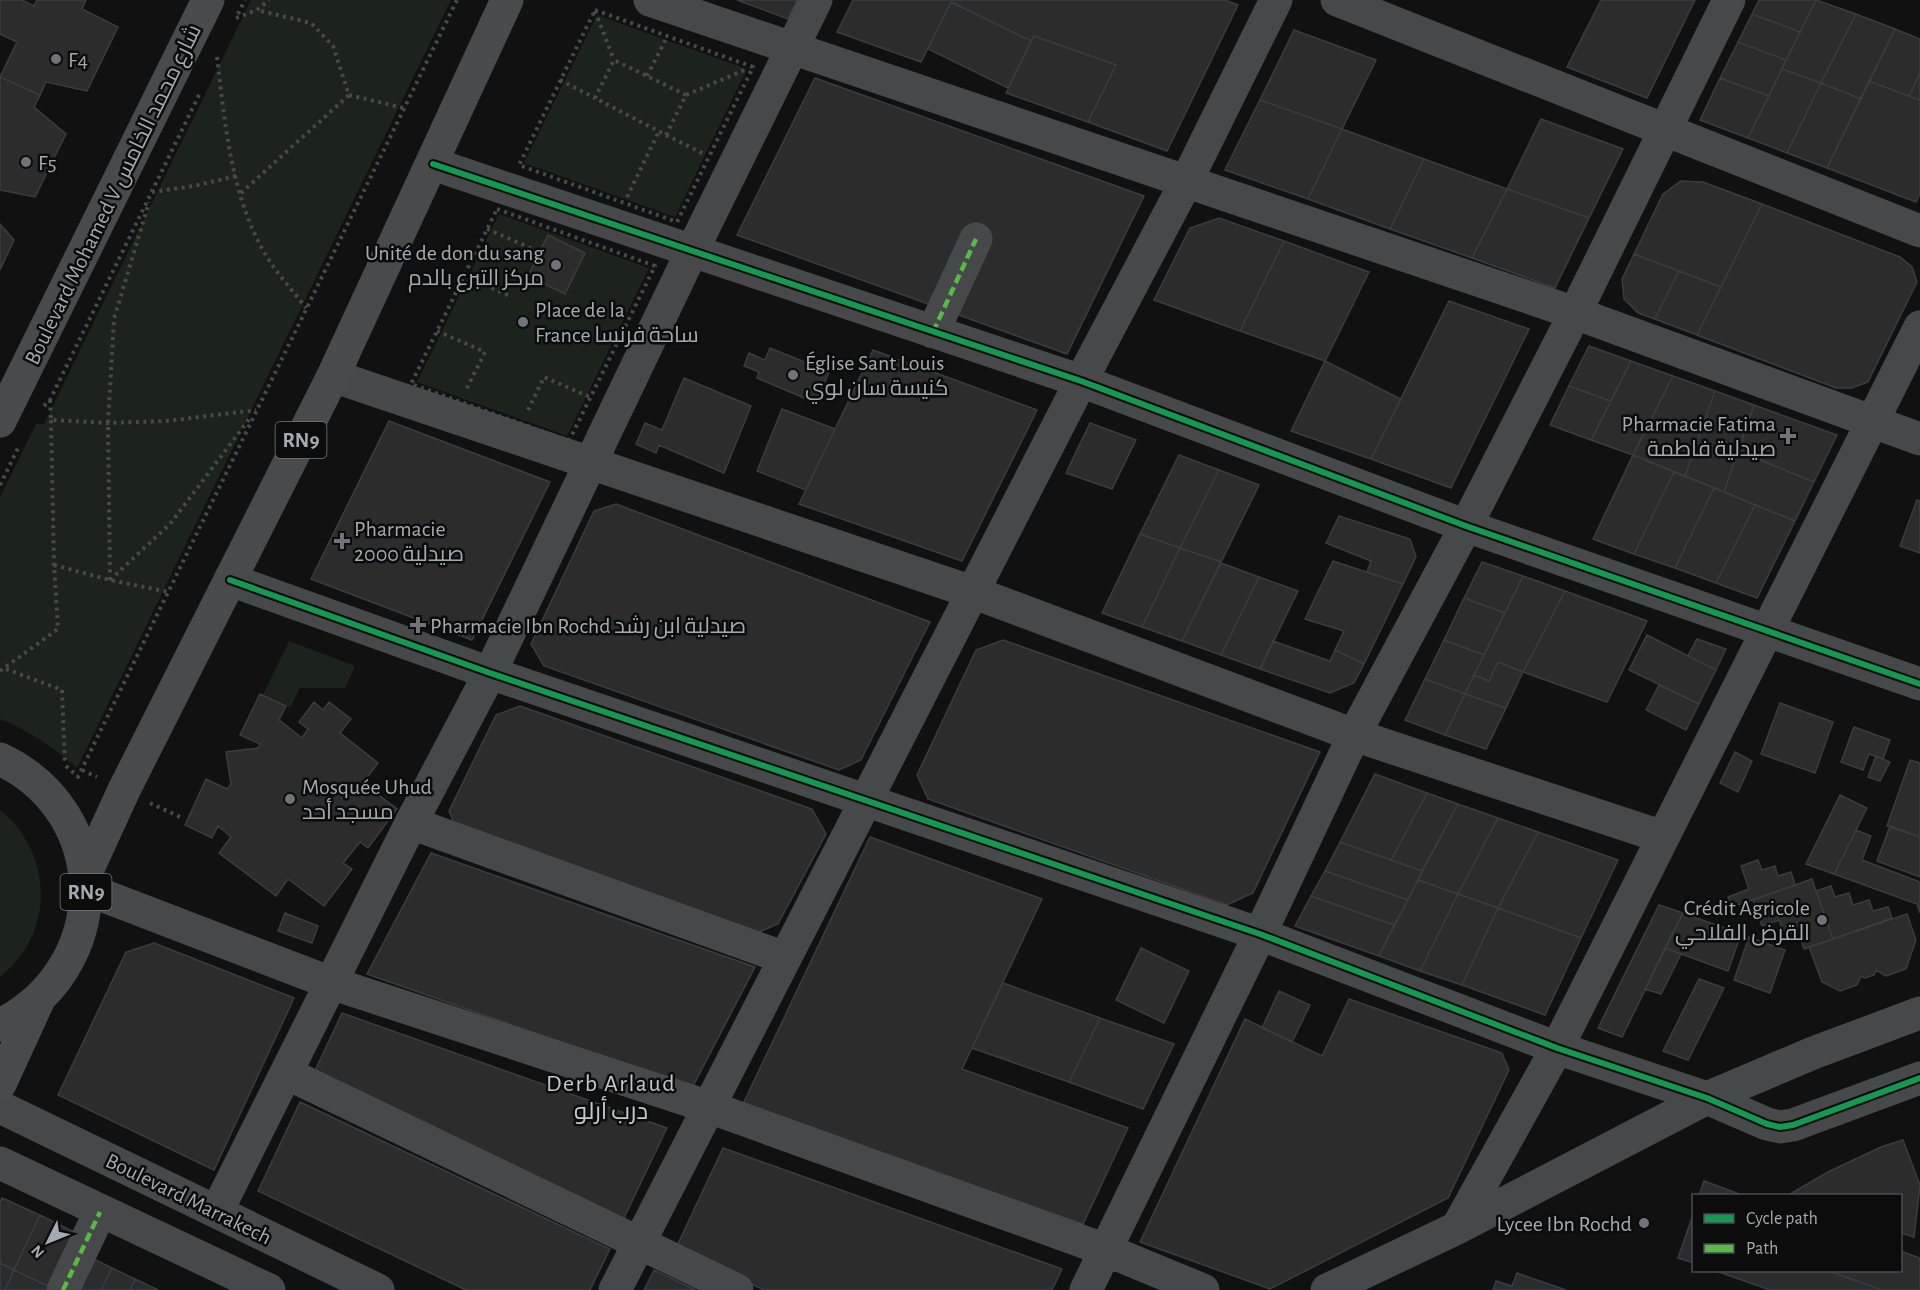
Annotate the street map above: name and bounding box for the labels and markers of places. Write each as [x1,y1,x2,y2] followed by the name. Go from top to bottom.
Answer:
[68,49,88,71] place label: F4
[49,52,63,66] marker: F4
[38,152,57,174] place label: F5
[19,155,33,169] marker: F5
[365,242,544,293] place label: Unité de don du sang مركز التبرع بالدم
[549,258,563,272] marker: Unité de don du sang مركز التبرع بالدم
[535,299,699,347] place label: Place de la France ساحة فرنسا
[516,315,530,329] marker: Place de la France ساحة فرنسا
[805,351,948,404] place label: Église Sant Louis كنيسة سان لوي
[786,368,800,382] marker: Église Sant Louis كنيسة سان لوي
[1622,413,1776,460] place label: Pharmacie Fatima صيدلية فاطمة
[1781,429,1795,443] marker: Pharmacie Fatima صيدلية فاطمة
[354,518,464,565] place label: Pharmacie 2000 صيدلية
[335,534,349,548] marker: Pharmacie 2000 صيدلية
[430,615,746,639] place label: Pharmacie Ibn Rochd صيدلية ابن رشد
[411,618,425,632] marker: Pharmacie Ibn Rochd صيدلية ابن رشد
[302,776,432,823] place label: Mosquée Uhud مسجد أحد
[283,792,297,806] marker: Mosquée Uhud مسجد أحد
[1675,897,1810,949] place label: Crédit Agricole القرض الفلاحي
[1815,913,1829,927] marker: Crédit Agricole القرض الفلاحي
[1496,1213,1632,1235] place label: Lycee Ibn Rochd
[1637,1216,1651,1230] marker: Lycee Ibn Rochd

